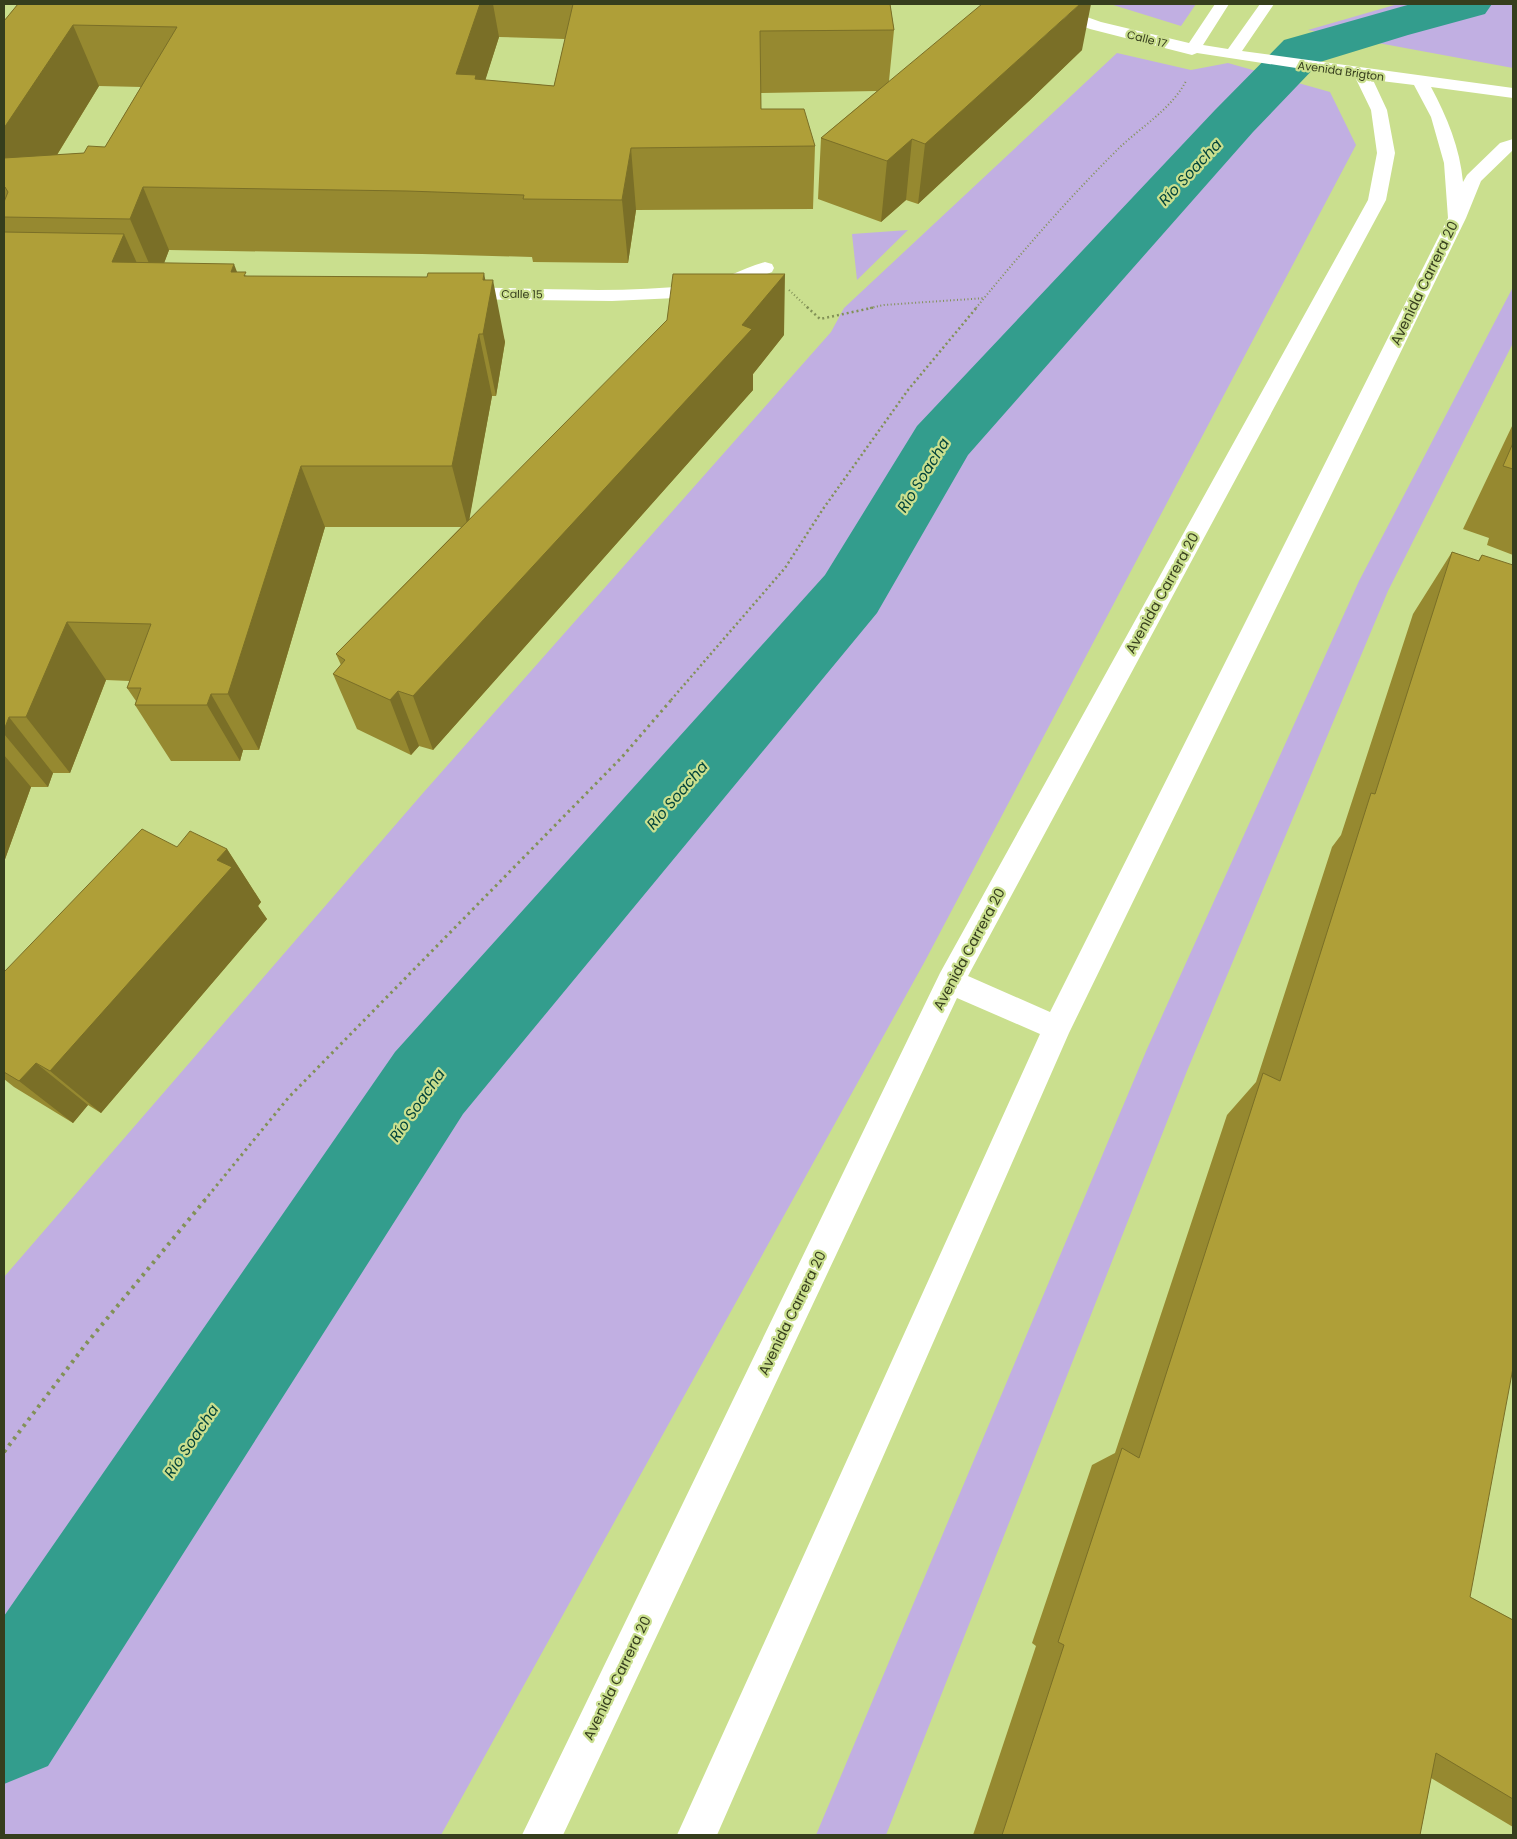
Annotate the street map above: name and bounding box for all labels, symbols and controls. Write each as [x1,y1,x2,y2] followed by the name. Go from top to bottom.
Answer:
[1125,26,1169,52] street label: Calle 17
[1297,57,1385,85] street label: Avenida Brigton
[1154,134,1226,210] water label: Río Soacha
[1385,218,1463,348] street label: Avenida Carrera 20
[501,286,543,302] street label: Calle 15
[892,434,954,516] water label: Río Soacha
[1120,529,1204,657] street label: Avenida Carrera 20
[641,756,713,834] water label: Río Soacha
[928,884,1010,1014] street label: Avenida Carrera 20
[384,1064,450,1146] water label: Río Soacha
[753,1248,831,1378] street label: Avenida Carrera 20
[159,1400,223,1482] water label: Río Soacha
[578,1613,656,1743] street label: Avenida Carrera 20

